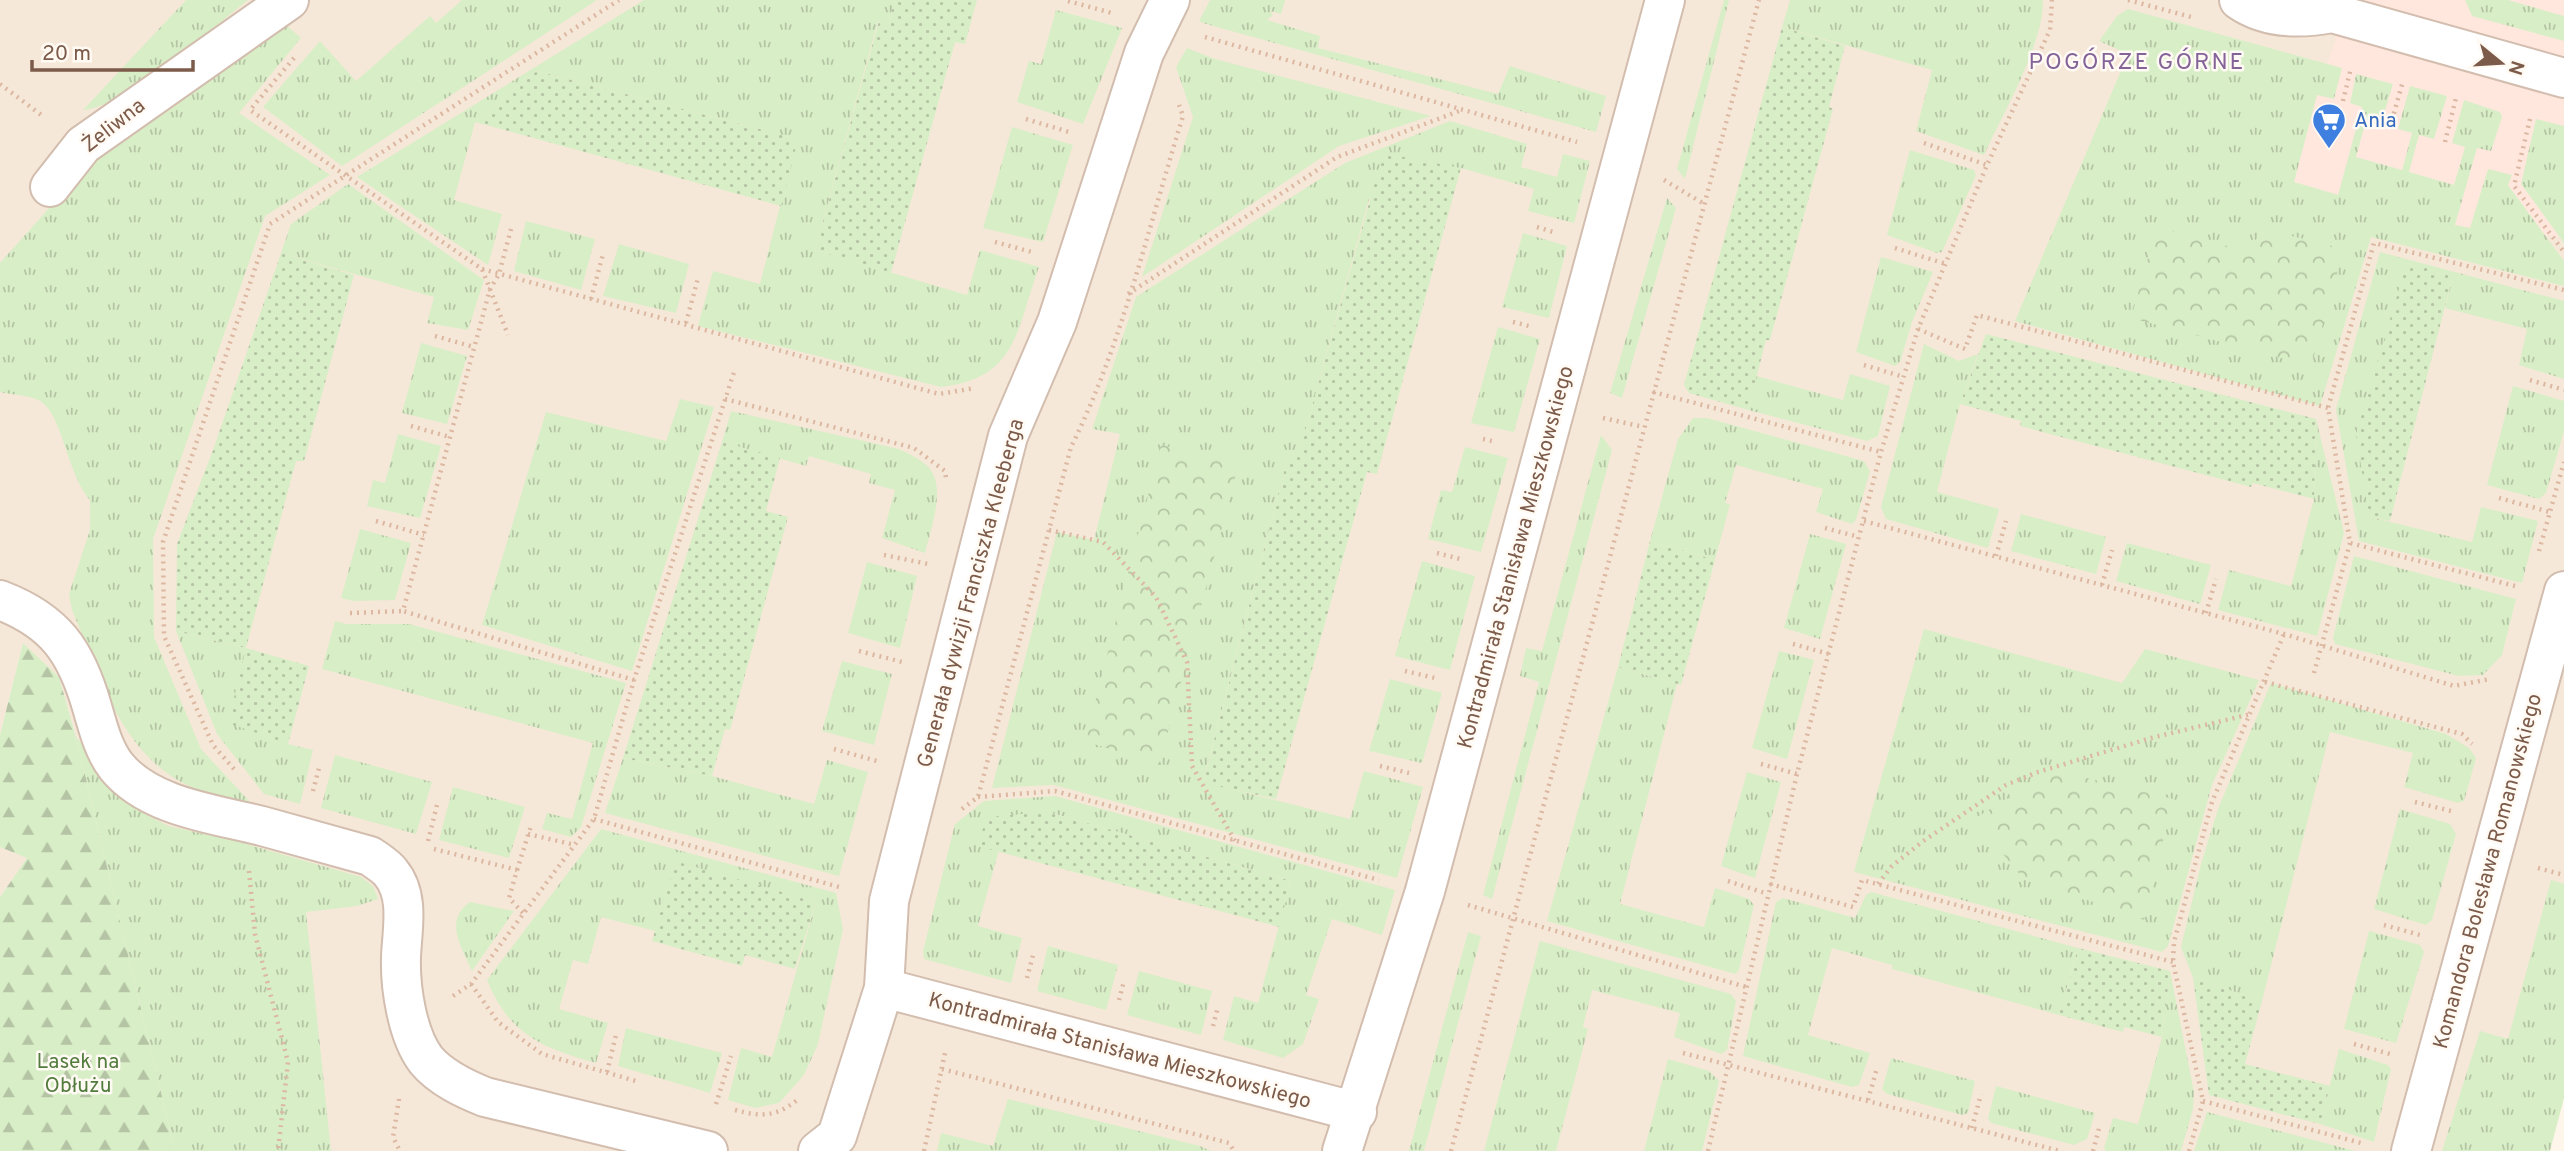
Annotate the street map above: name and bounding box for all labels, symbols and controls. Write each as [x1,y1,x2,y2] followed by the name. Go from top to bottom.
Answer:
[32,28,192,72] scale bar
[2466,28,2536,98] north arrow
[42,41,91,68] text: 20 m
[2029,47,2245,78] district label: POGÓRZE GÓRNE
[2502,57,2529,78] text: N
[77,93,151,159] street label: Żeliwna
[2310,101,2348,150] supermarket icon: Ania
[2354,108,2396,135] place label: Ania
[1452,363,1581,752] street label: Kontradmirała Stanisława Mieszkowskiego
[912,416,1031,771] street label: Generała dywizji Franciszka Kleeberga
[2428,691,2549,1052] street label: Komandora Bolesława Romanowskiego
[925,987,1314,1116] street label: Kontradmirała Stanisława Mieszkowskiego
[37,1049,119,1100] park label: Lasek na Obłużu

